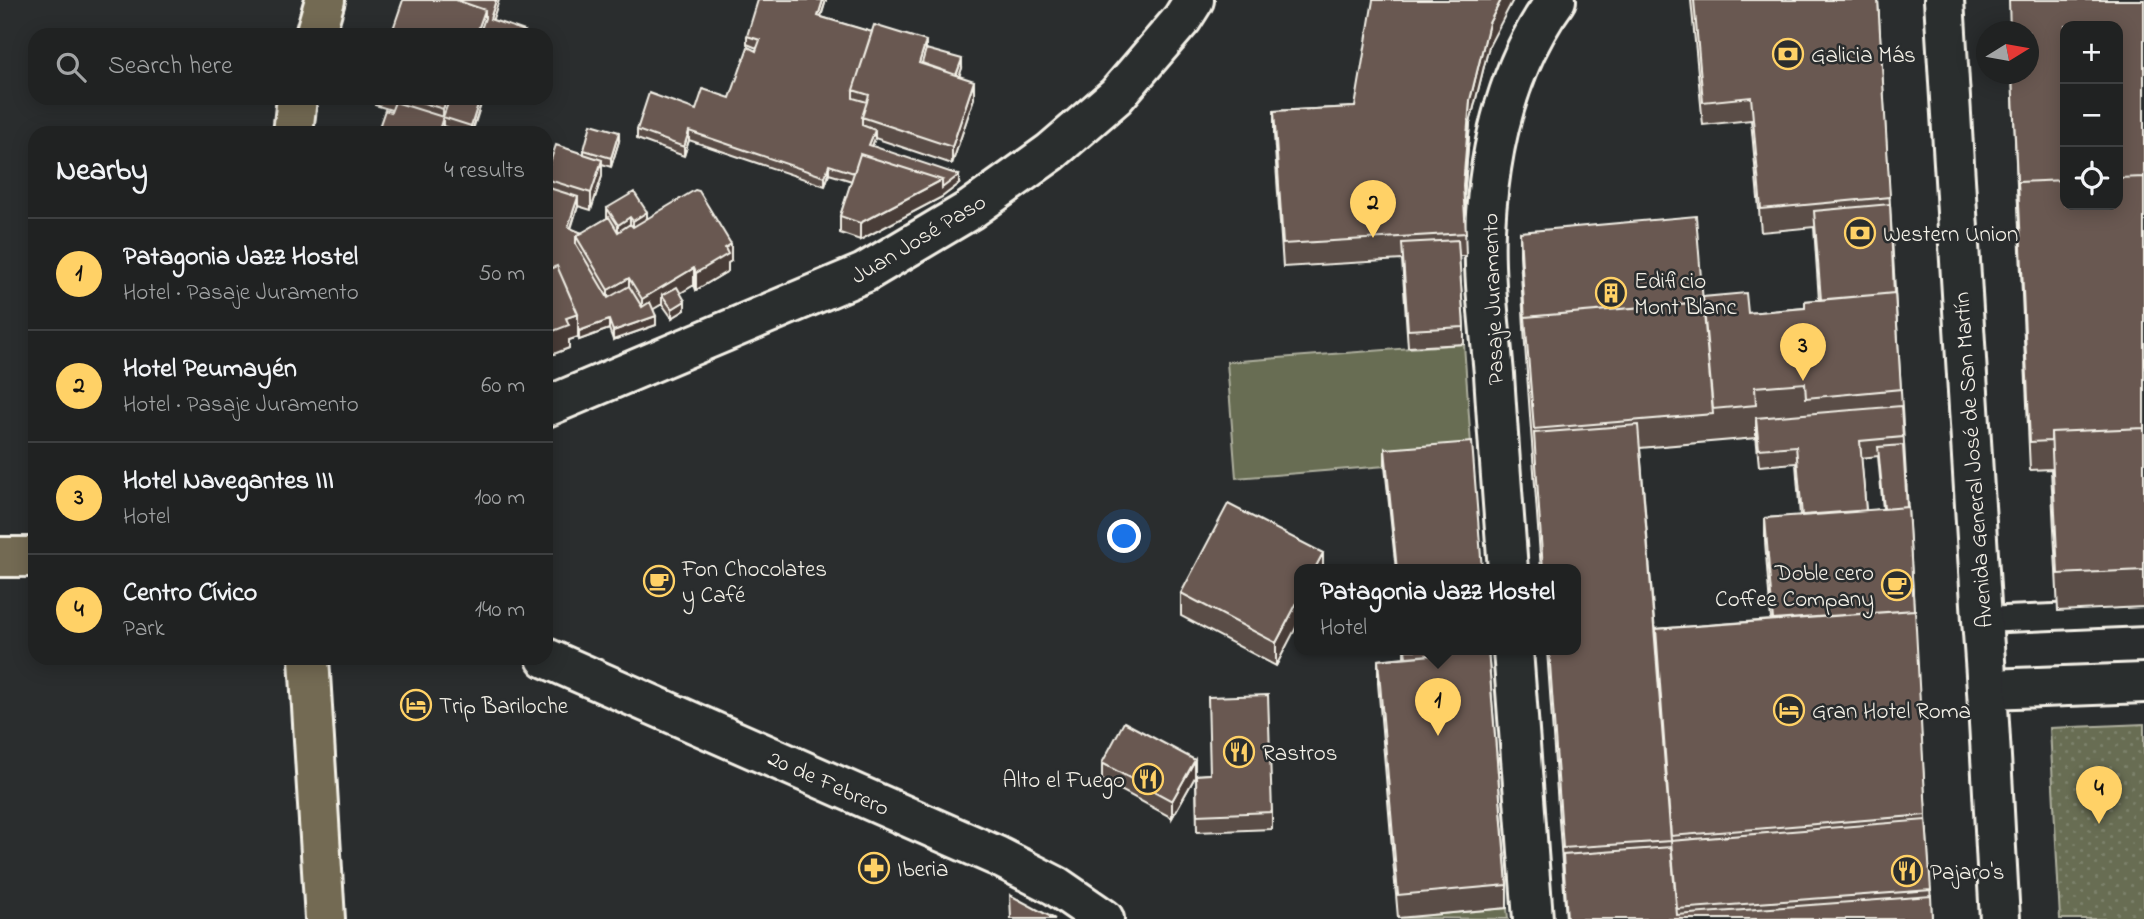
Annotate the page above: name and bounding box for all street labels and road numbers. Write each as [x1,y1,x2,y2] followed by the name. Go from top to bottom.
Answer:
[845,187,993,294] street label: Juan José Paso
[1475,212,1514,386] street label: Pasaje Juramento
[1946,291,2003,629] street label: Avenida General José de San Martín
[762,743,894,826] street label: 20 de Febrero

